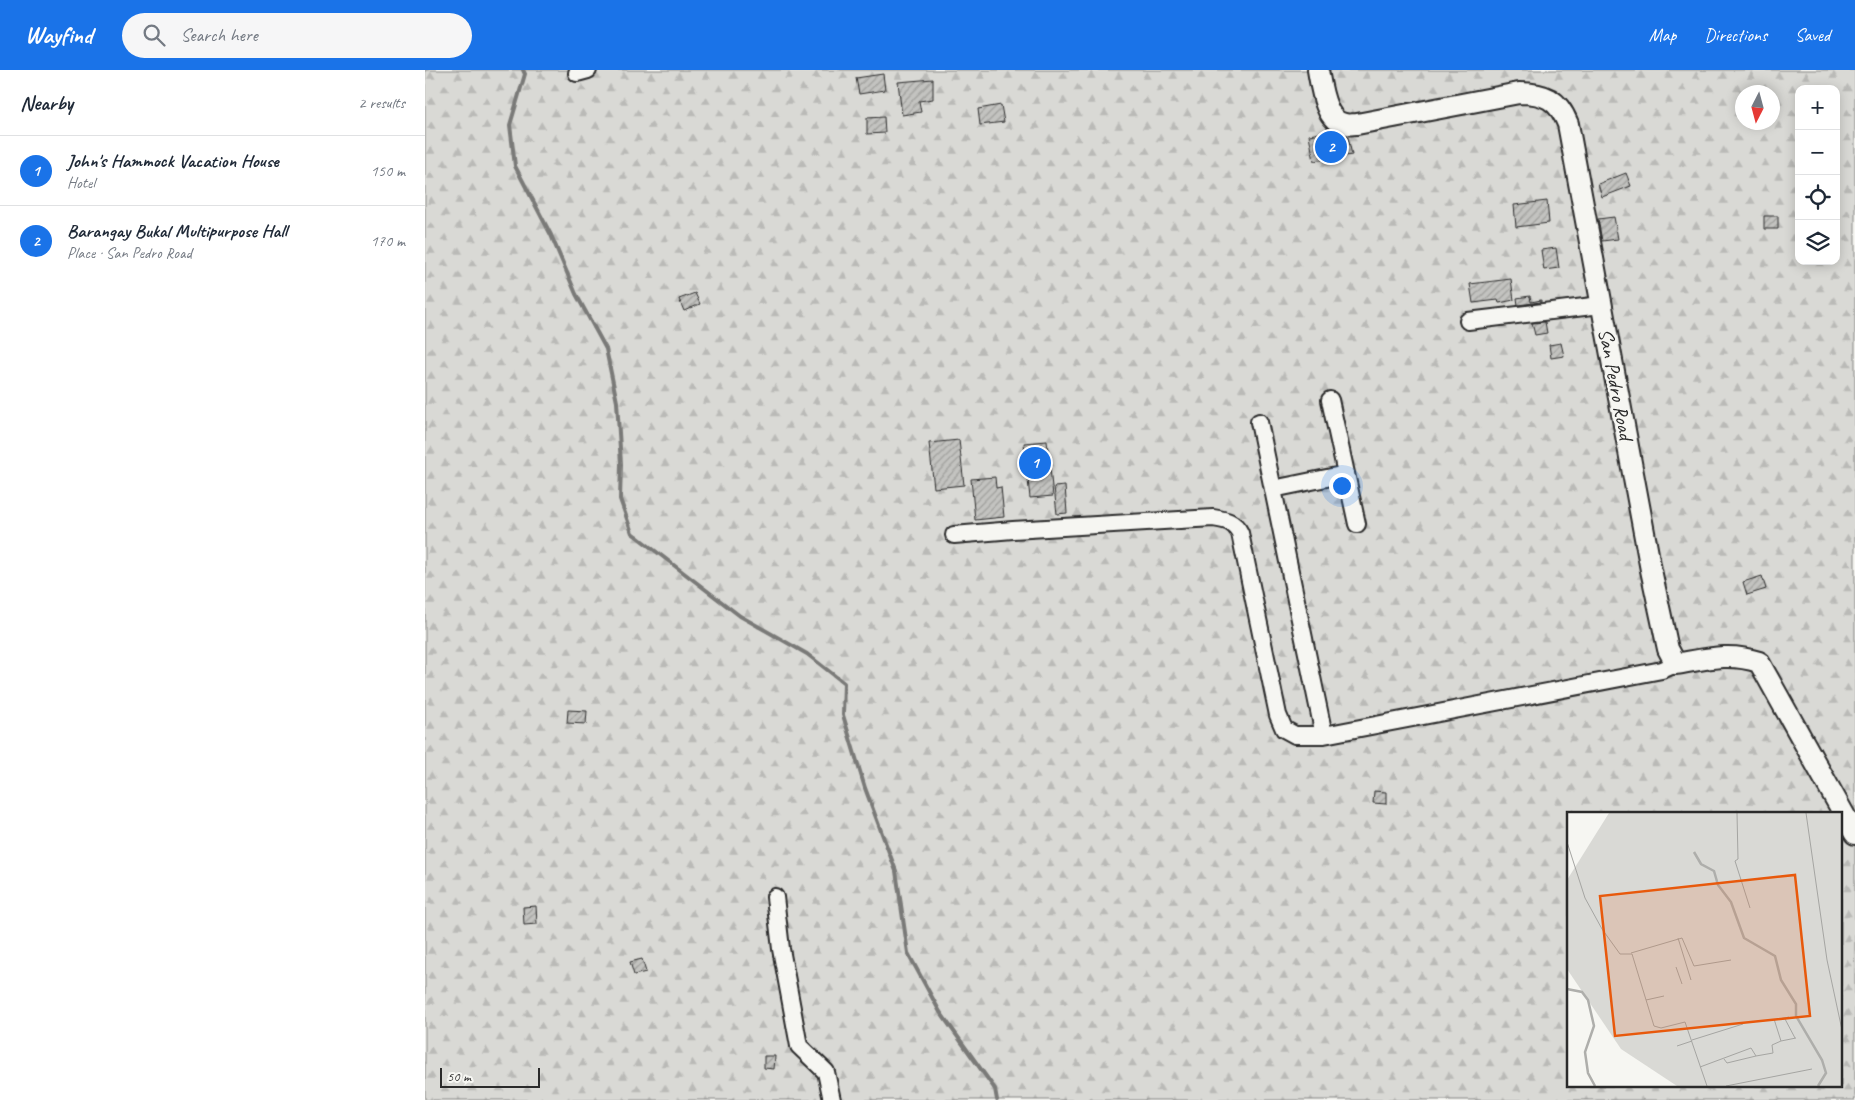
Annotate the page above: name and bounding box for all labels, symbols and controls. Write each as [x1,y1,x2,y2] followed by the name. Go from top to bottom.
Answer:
[122,13,472,58] search box
[25,20,92,50] text: Wayfind
[140,21,168,49] icon: search
[180,23,258,47] text: Search here
[1649,24,1676,46] text: Map
[1704,24,1767,46] text: Directions
[1795,24,1830,46] text: Saved
[1735,85,1780,130] north arrow
[1795,85,1840,265] map controls
[1795,85,1840,130] button: +
[20,90,73,116] text: Nearby
[358,93,405,113] text: 2 results
[1315,128,1347,166] pin: 2
[1795,130,1840,175] button: −
[67,149,279,173] text: John's Hammock Vacation House
[32,161,40,181] text: 1
[371,161,405,181] text: 150 m
[67,173,95,193] text: Hotel
[1795,175,1840,220] button: locate
[67,219,287,243] text: Barangay Bukal Multipurpose Hall
[1795,220,1840,265] button: layers
[32,231,40,251] text: 2
[371,231,405,251] text: 170 m
[67,243,192,263] text: Place · San Pedro Road
[1592,326,1640,445] street label: San Pedro Road
[1019,444,1051,482] pin: 1
[1329,473,1355,499] your location
[1567,812,1843,1088] inset map
[440,1065,540,1088] scale bar
[447,1068,471,1085] text: 50 m

